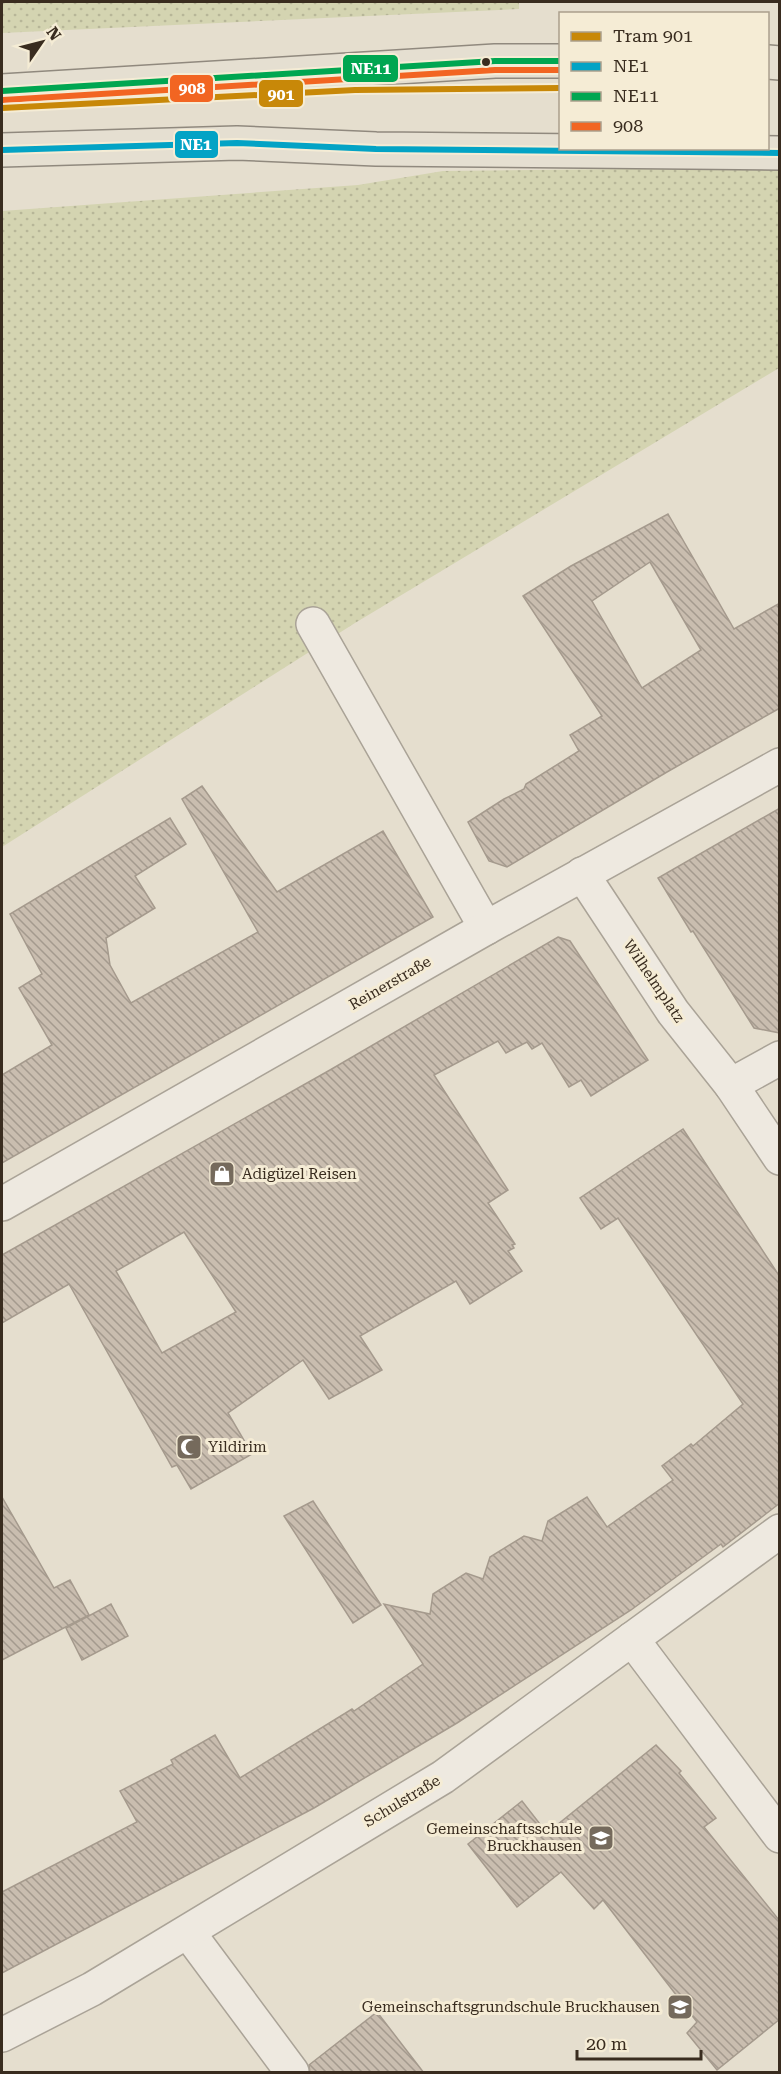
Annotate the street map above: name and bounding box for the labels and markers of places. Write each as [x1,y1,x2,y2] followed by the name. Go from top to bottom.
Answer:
[480,56,492,68] unlabelled marker
[207,1159,237,1189] shop icon: Adigüzel Reisen
[242,1165,357,1183] place label: Adigüzel Reisen
[174,1432,204,1462] mosque icon: Yildirim
[208,1438,267,1456] place label: Yildirim
[426,1820,582,1855] place label: Gemeinschaftsschule Bruckhausen
[586,1823,616,1853] school or university icon: Gemeinschaftsschule Bruckhausen
[665,1992,695,2022] school or university icon: Gemeinschaftsgrundschule Bruckhausen
[362,1998,660,2016] place label: Gemeinschaftsgrundschule Bruckhausen

